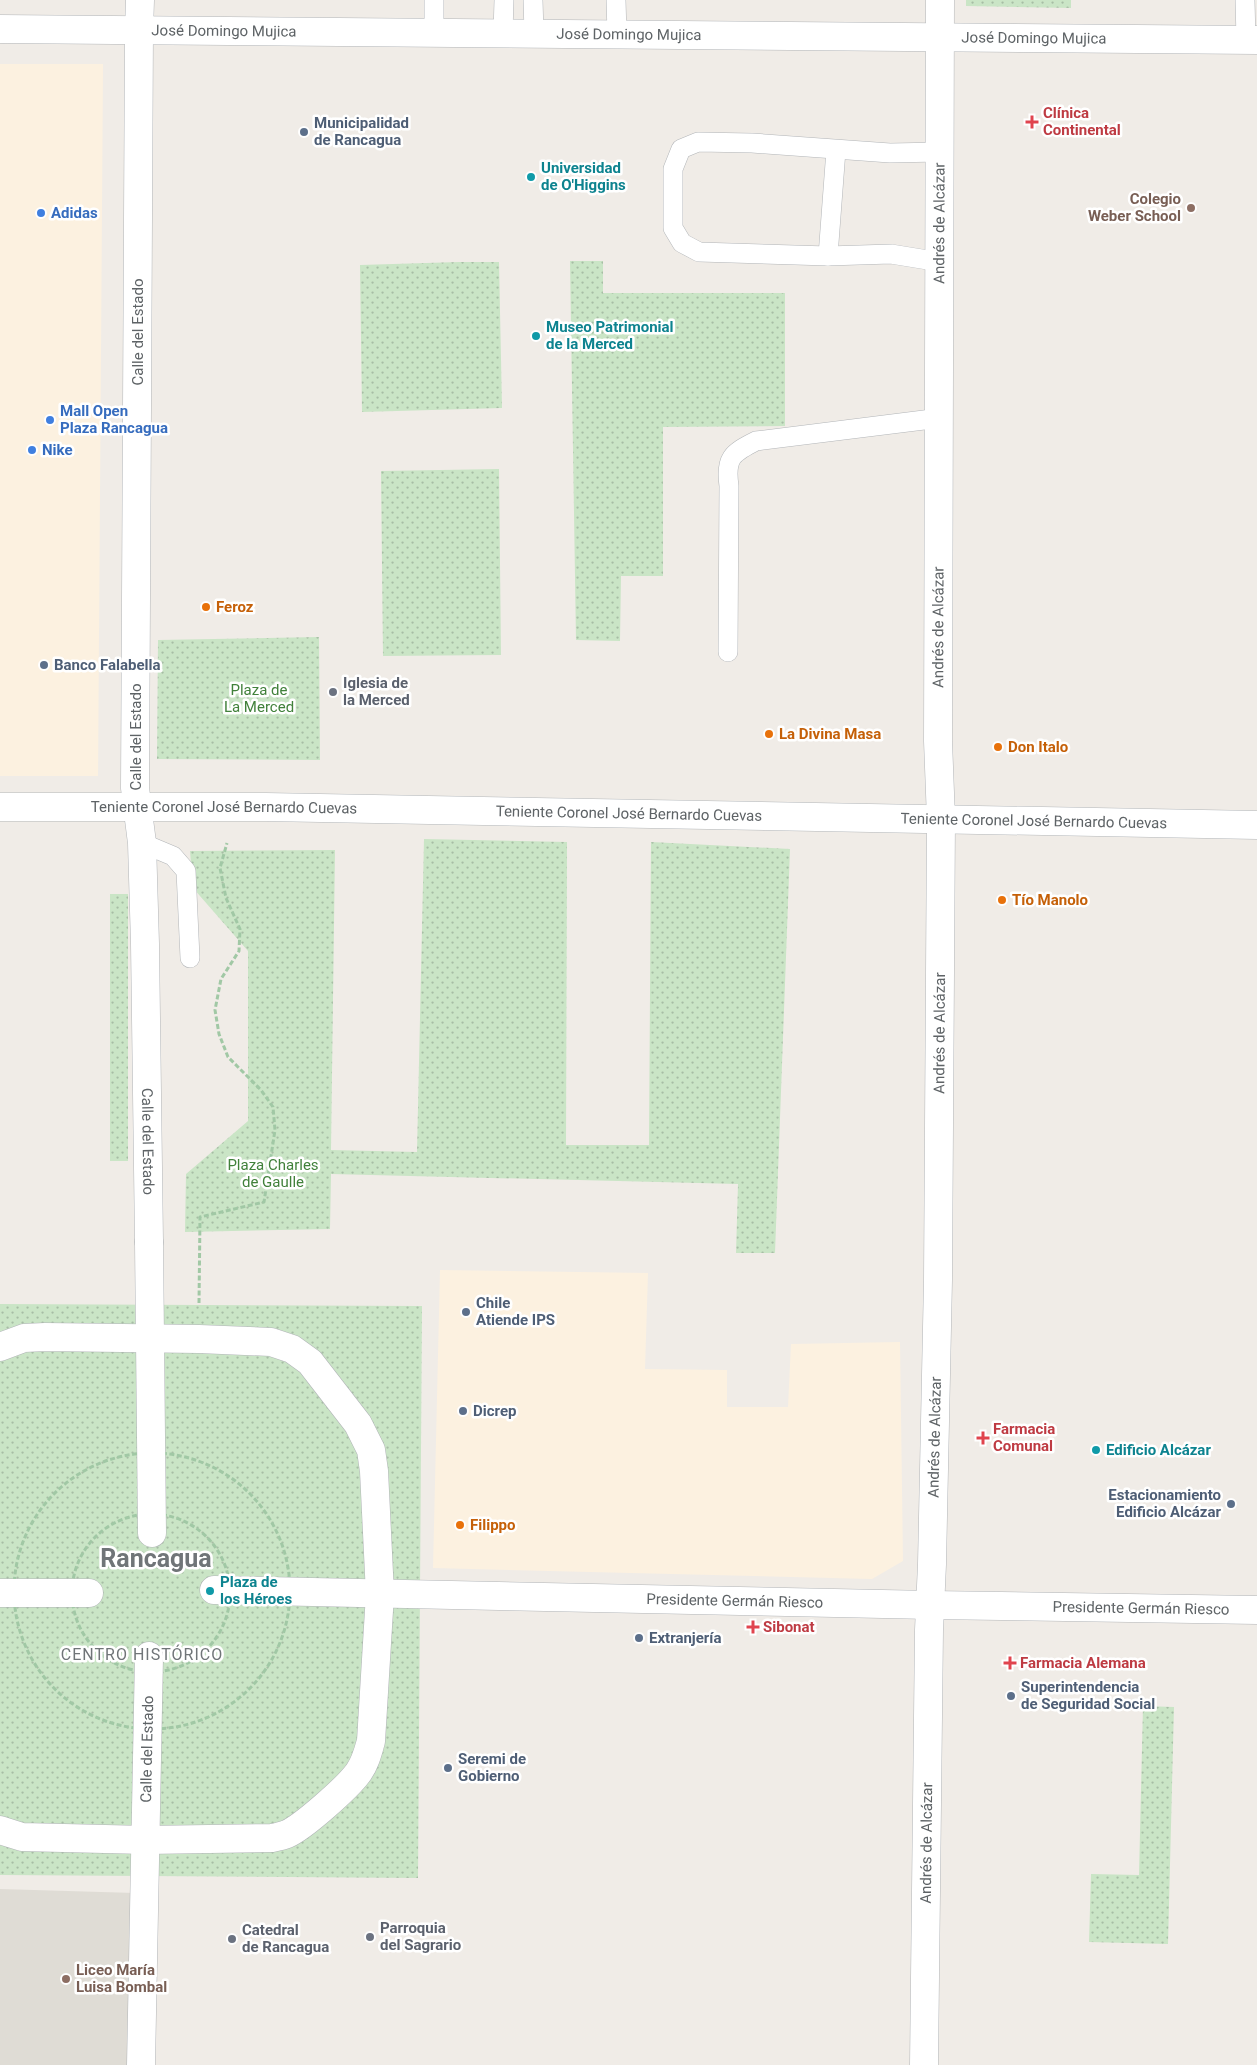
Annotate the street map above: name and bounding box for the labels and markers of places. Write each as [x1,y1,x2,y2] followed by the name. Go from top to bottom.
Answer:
[1043,104,1121,139] place label: Clínica Continental
[314,114,409,149] place label: Municipalidad de Rancagua
[1025,115,1039,129] marker: Clínica Continental
[298,126,310,138] marker: Municipalidad de Rancagua
[541,159,626,194] place label: Universidad de O'Higgins
[525,171,537,183] marker: Universidad de O'Higgins
[1088,190,1181,225] place label: Colegio Weber School
[1185,202,1197,214] marker: Colegio Weber School
[51,204,98,222] place label: Adidas
[35,207,47,219] marker: Adidas
[546,318,674,353] place label: Museo Patrimonial de la Merced
[530,330,542,342] marker: Museo Patrimonial de la Merced
[60,402,168,437] place label: Mall Open Plaza Rancagua
[44,414,56,426] marker: Mall Open Plaza Rancagua
[42,441,73,459] place label: Nike
[26,444,38,456] marker: Nike
[216,598,254,616] place label: Feroz
[200,601,212,613] marker: Feroz
[54,656,161,674] place label: Banco Falabella
[38,659,50,671] marker: Banco Falabella
[343,674,410,709] place label: Iglesia de la Merced
[327,686,339,698] marker: Iglesia de la Merced
[779,725,881,743] place label: La Divina Masa
[763,728,775,740] marker: La Divina Masa
[1008,738,1068,756] place label: Don Italo
[992,741,1004,753] marker: Don Italo
[1012,891,1088,909] place label: Tío Manolo
[996,894,1008,906] marker: Tío Manolo
[476,1294,555,1329] place label: Chile Atiende IPS
[460,1306,472,1318] marker: Chile Atiende IPS
[473,1402,516,1420] place label: Dicrep
[457,1405,469,1417] marker: Dicrep
[993,1420,1055,1455] place label: Farmacia Comunal
[977,1432,989,1444] marker: Farmacia Comunal
[1106,1441,1211,1459] place label: Edificio Alcázar
[1090,1444,1102,1456] marker: Edificio Alcázar
[1108,1486,1221,1521] place label: Estacionamiento Edificio Alcázar
[1225,1498,1237,1510] marker: Estacionamiento Edificio Alcázar
[470,1516,515,1534] place label: Filippo
[454,1519,466,1531] marker: Filippo
[220,1573,292,1608] place label: Plaza de los Héroes
[204,1585,216,1597] marker: Plaza de los Héroes
[763,1618,815,1636] place label: Sibonat
[747,1621,759,1633] marker: Sibonat
[649,1629,721,1647] place label: Extranjería
[633,1632,645,1644] marker: Extranjería
[1020,1654,1146,1672] place label: Farmacia Alemana
[1004,1657,1016,1669] marker: Farmacia Alemana
[1021,1678,1155,1713] place label: Superintendencia de Seguridad Social
[1005,1690,1017,1702] marker: Superintendencia de Seguridad Social
[458,1750,526,1785] place label: Seremi de Gobierno
[442,1762,454,1774] marker: Seremi de Gobierno
[380,1919,461,1954] place label: Parroquia del Sagrario
[242,1921,329,1956] place label: Catedral de Rancagua
[364,1931,376,1943] marker: Parroquia del Sagrario
[226,1933,238,1945] marker: Catedral de Rancagua
[76,1961,167,1996] place label: Liceo María Luisa Bombal
[60,1973,72,1985] marker: Liceo María Luisa Bombal

